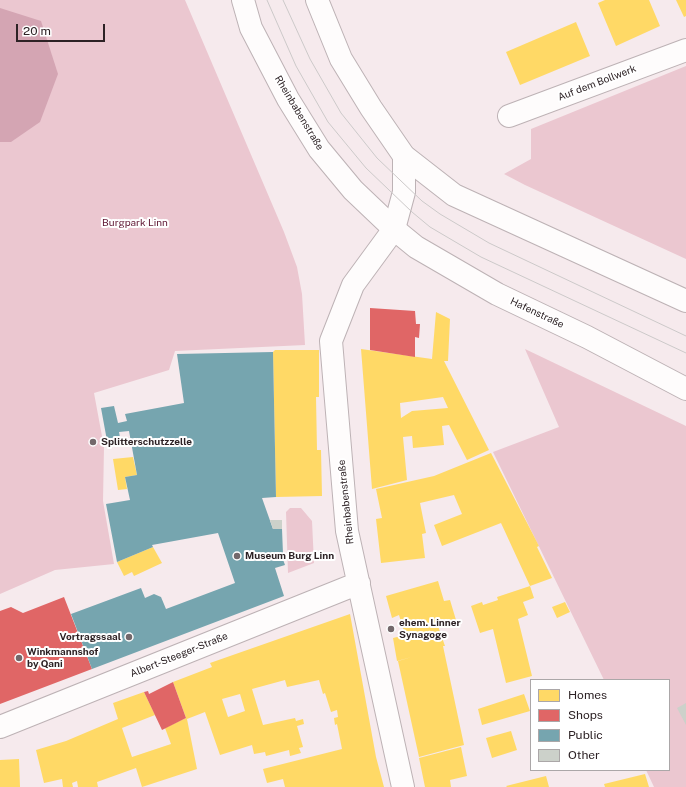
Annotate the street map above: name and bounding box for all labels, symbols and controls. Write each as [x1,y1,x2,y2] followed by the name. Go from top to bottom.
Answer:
[18,16,107,42] scale bar
[23,24,51,38] text: 20 m
[556,63,638,103] street label: Auf dem Bollwerk
[272,74,326,152] street label: Rheinbabenstraße
[102,217,168,229] park label: Burgpark Linn
[508,295,566,331] street label: Hafenstraße
[101,436,192,448] place label: Splitterschutzzelle
[88,437,98,447] marker: Splitterschutzzelle
[336,459,356,545] street label: Rheinbabenstraße
[245,550,334,562] place label: Museum Burg Linn
[232,551,242,561] marker: Museum Burg Linn
[399,617,461,640] place label: ehem. Linner Synagoge
[386,624,396,634] marker: ehem. Linner Synagoge
[128,630,230,680] street label: Albert-Steeger-Straße
[60,631,121,643] place label: Vortragssaal
[124,632,134,642] marker: Vortragssaal
[27,646,98,670] place label: Winkmannshof by Qani
[14,653,24,663] marker: Winkmannshof by Qani
[530,679,670,771] legend
[568,688,607,702] text: Homes
[568,708,603,722] text: Shops
[568,728,603,742] text: Public
[568,748,600,762] text: Other

